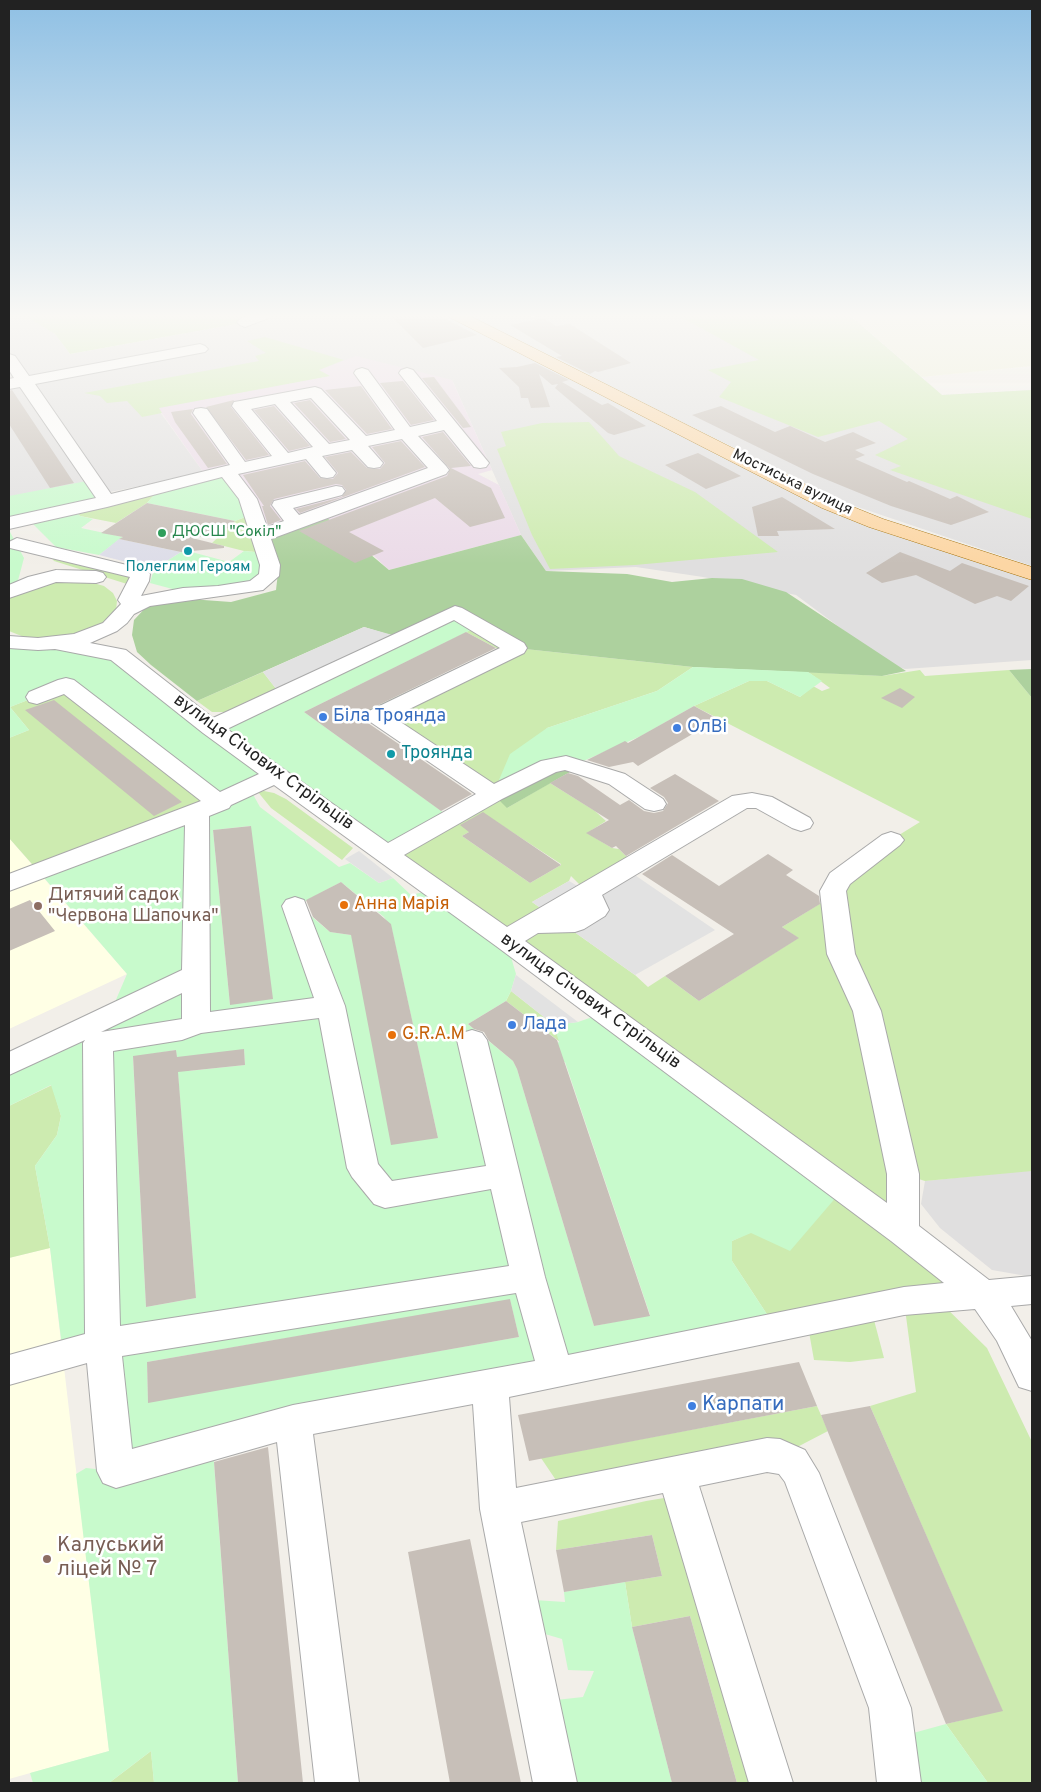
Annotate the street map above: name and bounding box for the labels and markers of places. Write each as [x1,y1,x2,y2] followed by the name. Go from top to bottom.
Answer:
[172,524,281,542] place label: ДЮСШ "Сокіл"
[156,527,168,539] marker: ДЮСШ "Сокіл"
[182,545,194,557] marker: Полеглим Героям
[125,559,251,577] place label: Полеглим Героям
[333,706,446,728] place label: Біла Троянда
[317,711,329,723] marker: Біла Троянда
[687,717,727,739] place label: ОлВі
[671,722,683,734] marker: ОлВі
[401,743,473,765] place label: Троянда
[385,748,397,760] marker: Троянда
[48,885,218,928] place label: Дитячий садок "Червона Шапочка"
[354,894,449,916] place label: Анна Марія
[338,899,350,911] marker: Анна Марія
[32,900,44,912] marker: Дитячий садок "Червона Шапочка"
[522,1014,567,1036] place label: Лада
[506,1019,518,1031] marker: Лада
[402,1024,465,1046] place label: G.R.A.M
[386,1029,398,1041] marker: G.R.A.M
[702,1393,784,1419] place label: Карпати
[686,1400,698,1412] marker: Карпати
[57,1534,164,1584] place label: Калуський ліцей № 7
[41,1553,53,1565] marker: Калуський ліцей № 7

